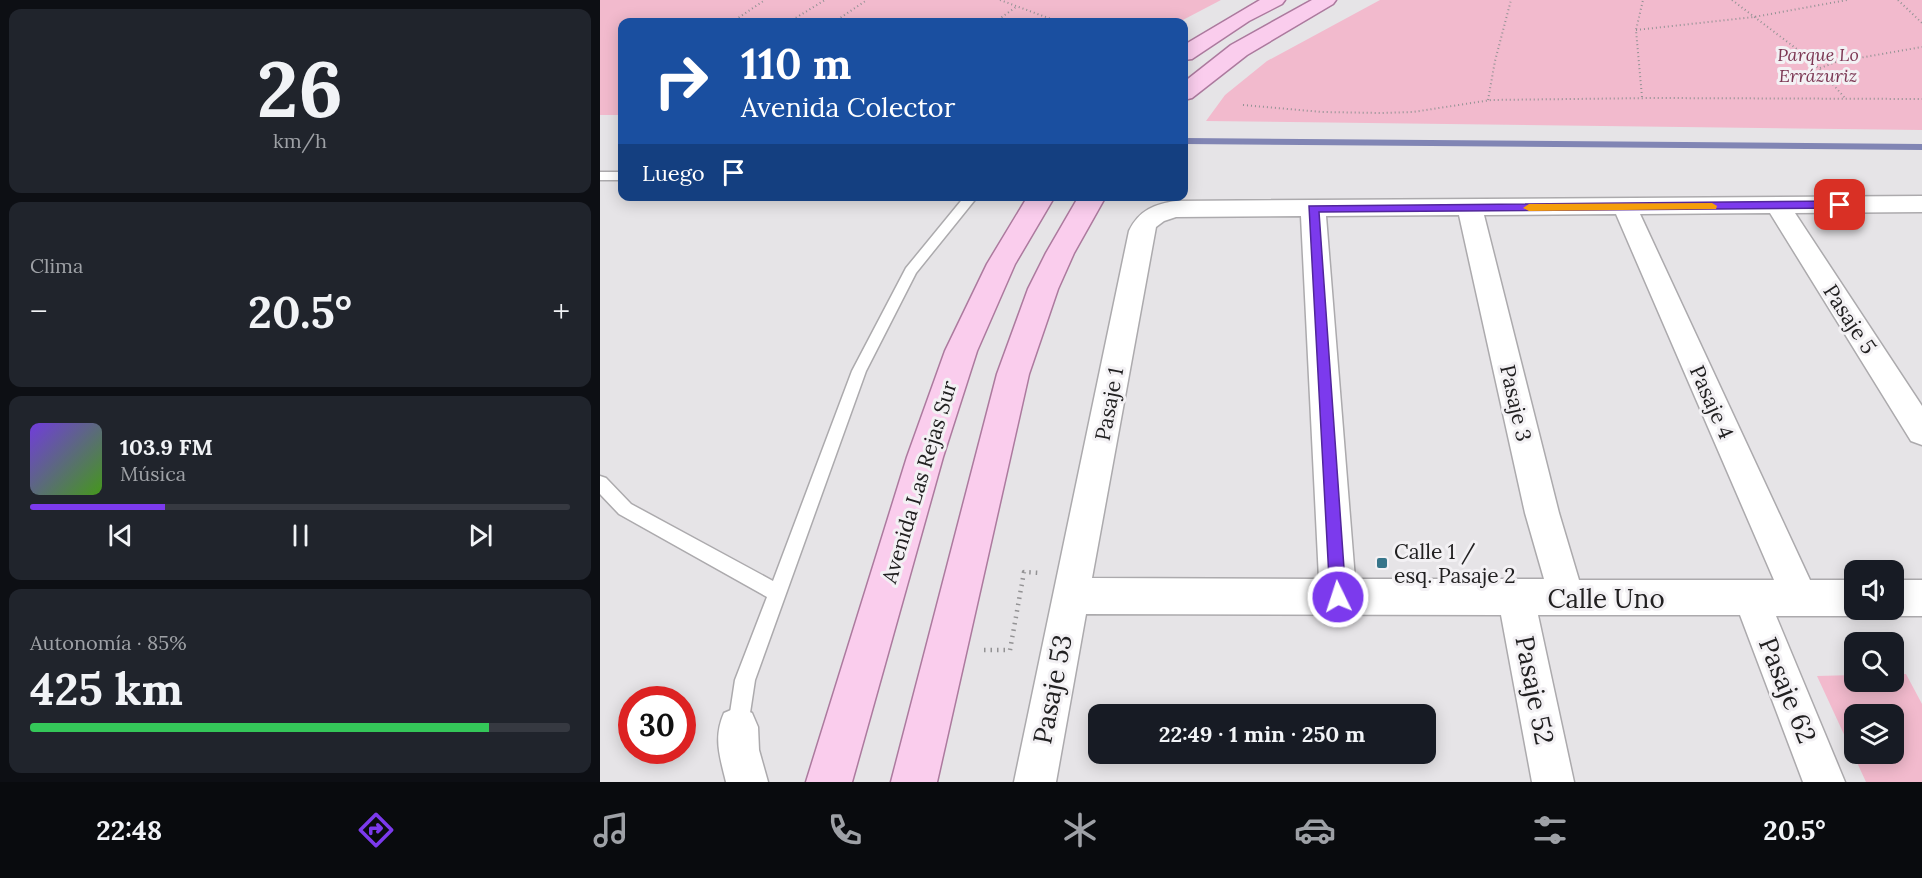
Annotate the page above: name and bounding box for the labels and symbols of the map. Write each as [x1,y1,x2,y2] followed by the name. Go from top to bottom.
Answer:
[1777,43,1859,87] park label: Parque Lo Errázuriz
[1814,179,1865,230] pin
[1817,279,1883,359] street label: Pasaje 5
[1684,361,1740,443] street label: Pasaje 4
[1494,362,1538,444] street label: Pasaje 3
[1089,365,1129,443] street label: Pasaje 1
[875,378,963,587] street label: Avenida Las Rejas Sur
[1394,538,1516,589] place label: Calle 1 / esq. Pasaje 2
[1375,556,1389,570] marker: Calle 1 / esq. Pasaje 2
[1306,565,1370,629] position arrow
[1547,582,1665,615] street label: Calle Uno
[1025,631,1079,747] street label: Pasaje 53
[1752,632,1824,748] street label: Pasaje 62
[1508,633,1562,747] street label: Pasaje 52
[618,686,696,764] speed limit sign: 30

